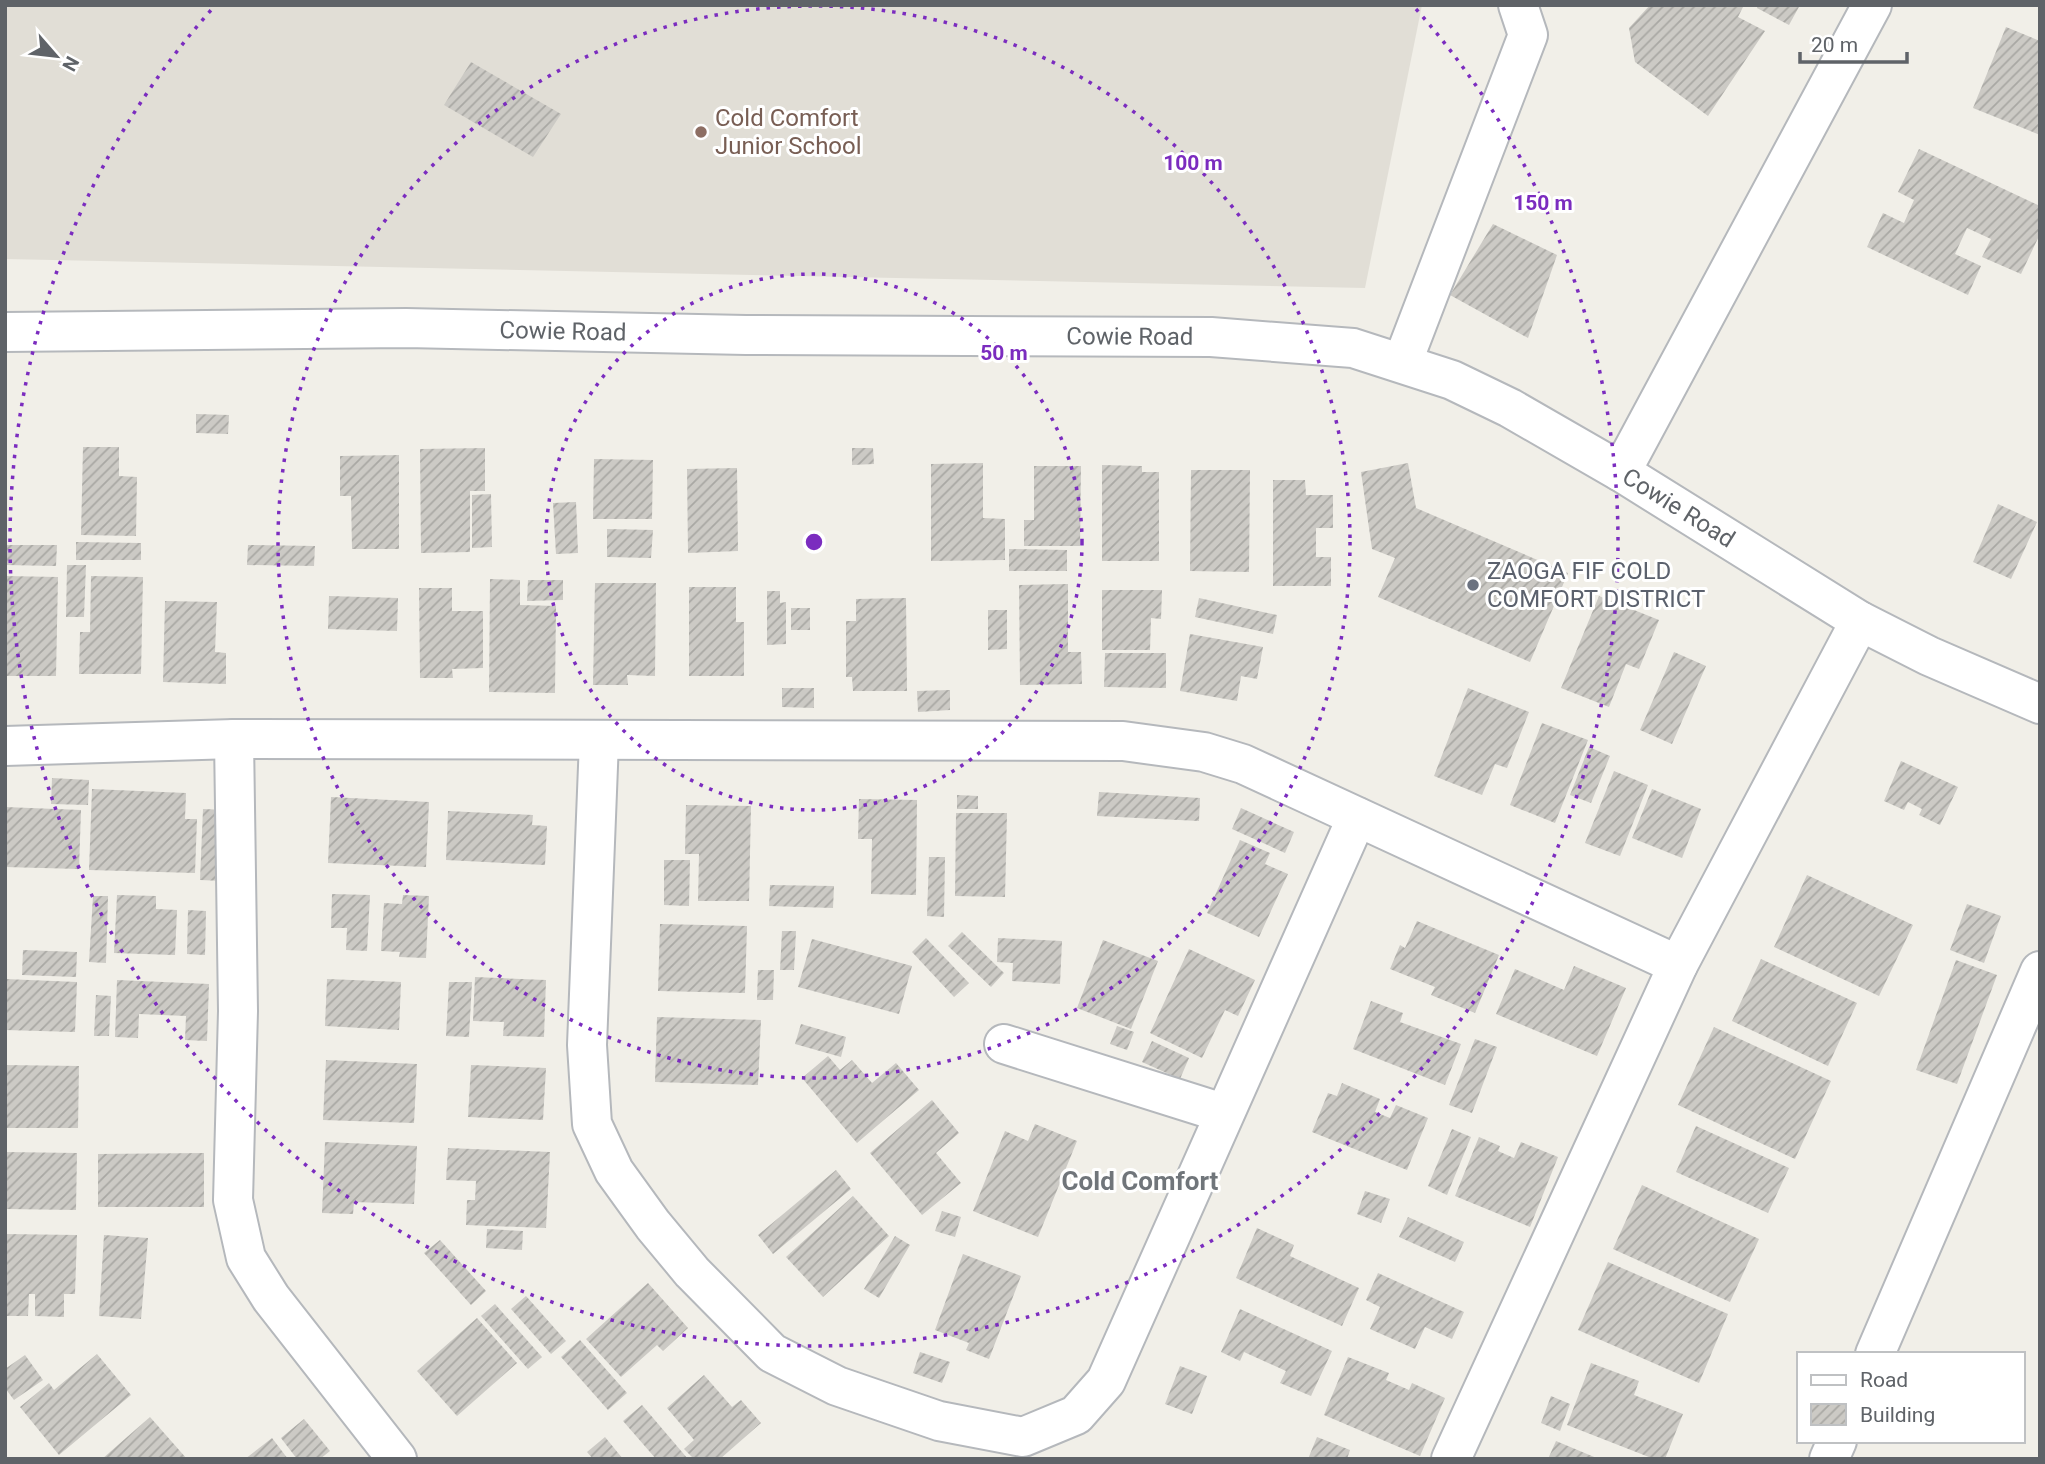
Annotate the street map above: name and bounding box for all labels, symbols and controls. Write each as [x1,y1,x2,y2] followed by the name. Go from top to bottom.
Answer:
[21,21,91,91] north arrow
[1800,21,1907,65] scale bar
[1811,33,1858,57] text: 20 m
[57,52,84,75] text: N
[715,104,862,160] place label: Cold Comfort Junior School
[693,124,709,140] marker: Cold Comfort Junior School
[1163,151,1223,175] text: 100 m
[1513,191,1573,215] text: 150 m
[499,316,627,347] street label: Cowie Road
[1066,322,1193,351] street label: Cowie Road
[980,341,1028,365] text: 50 m
[1617,462,1740,553] street label: Cowie Road
[802,530,826,554] centre of rings
[1487,557,1705,613] place label: ZAOGA FIF COLD COMFORT DISTRICT
[1465,577,1481,593] marker: ZAOGA FIF COLD COMFORT DISTRICT
[1062,1166,1219,1196] district label: Cold Comfort
[1797,1352,2024,1443] legend
[1860,1368,1908,1392] text: Road
[1860,1403,1935,1427] text: Building

